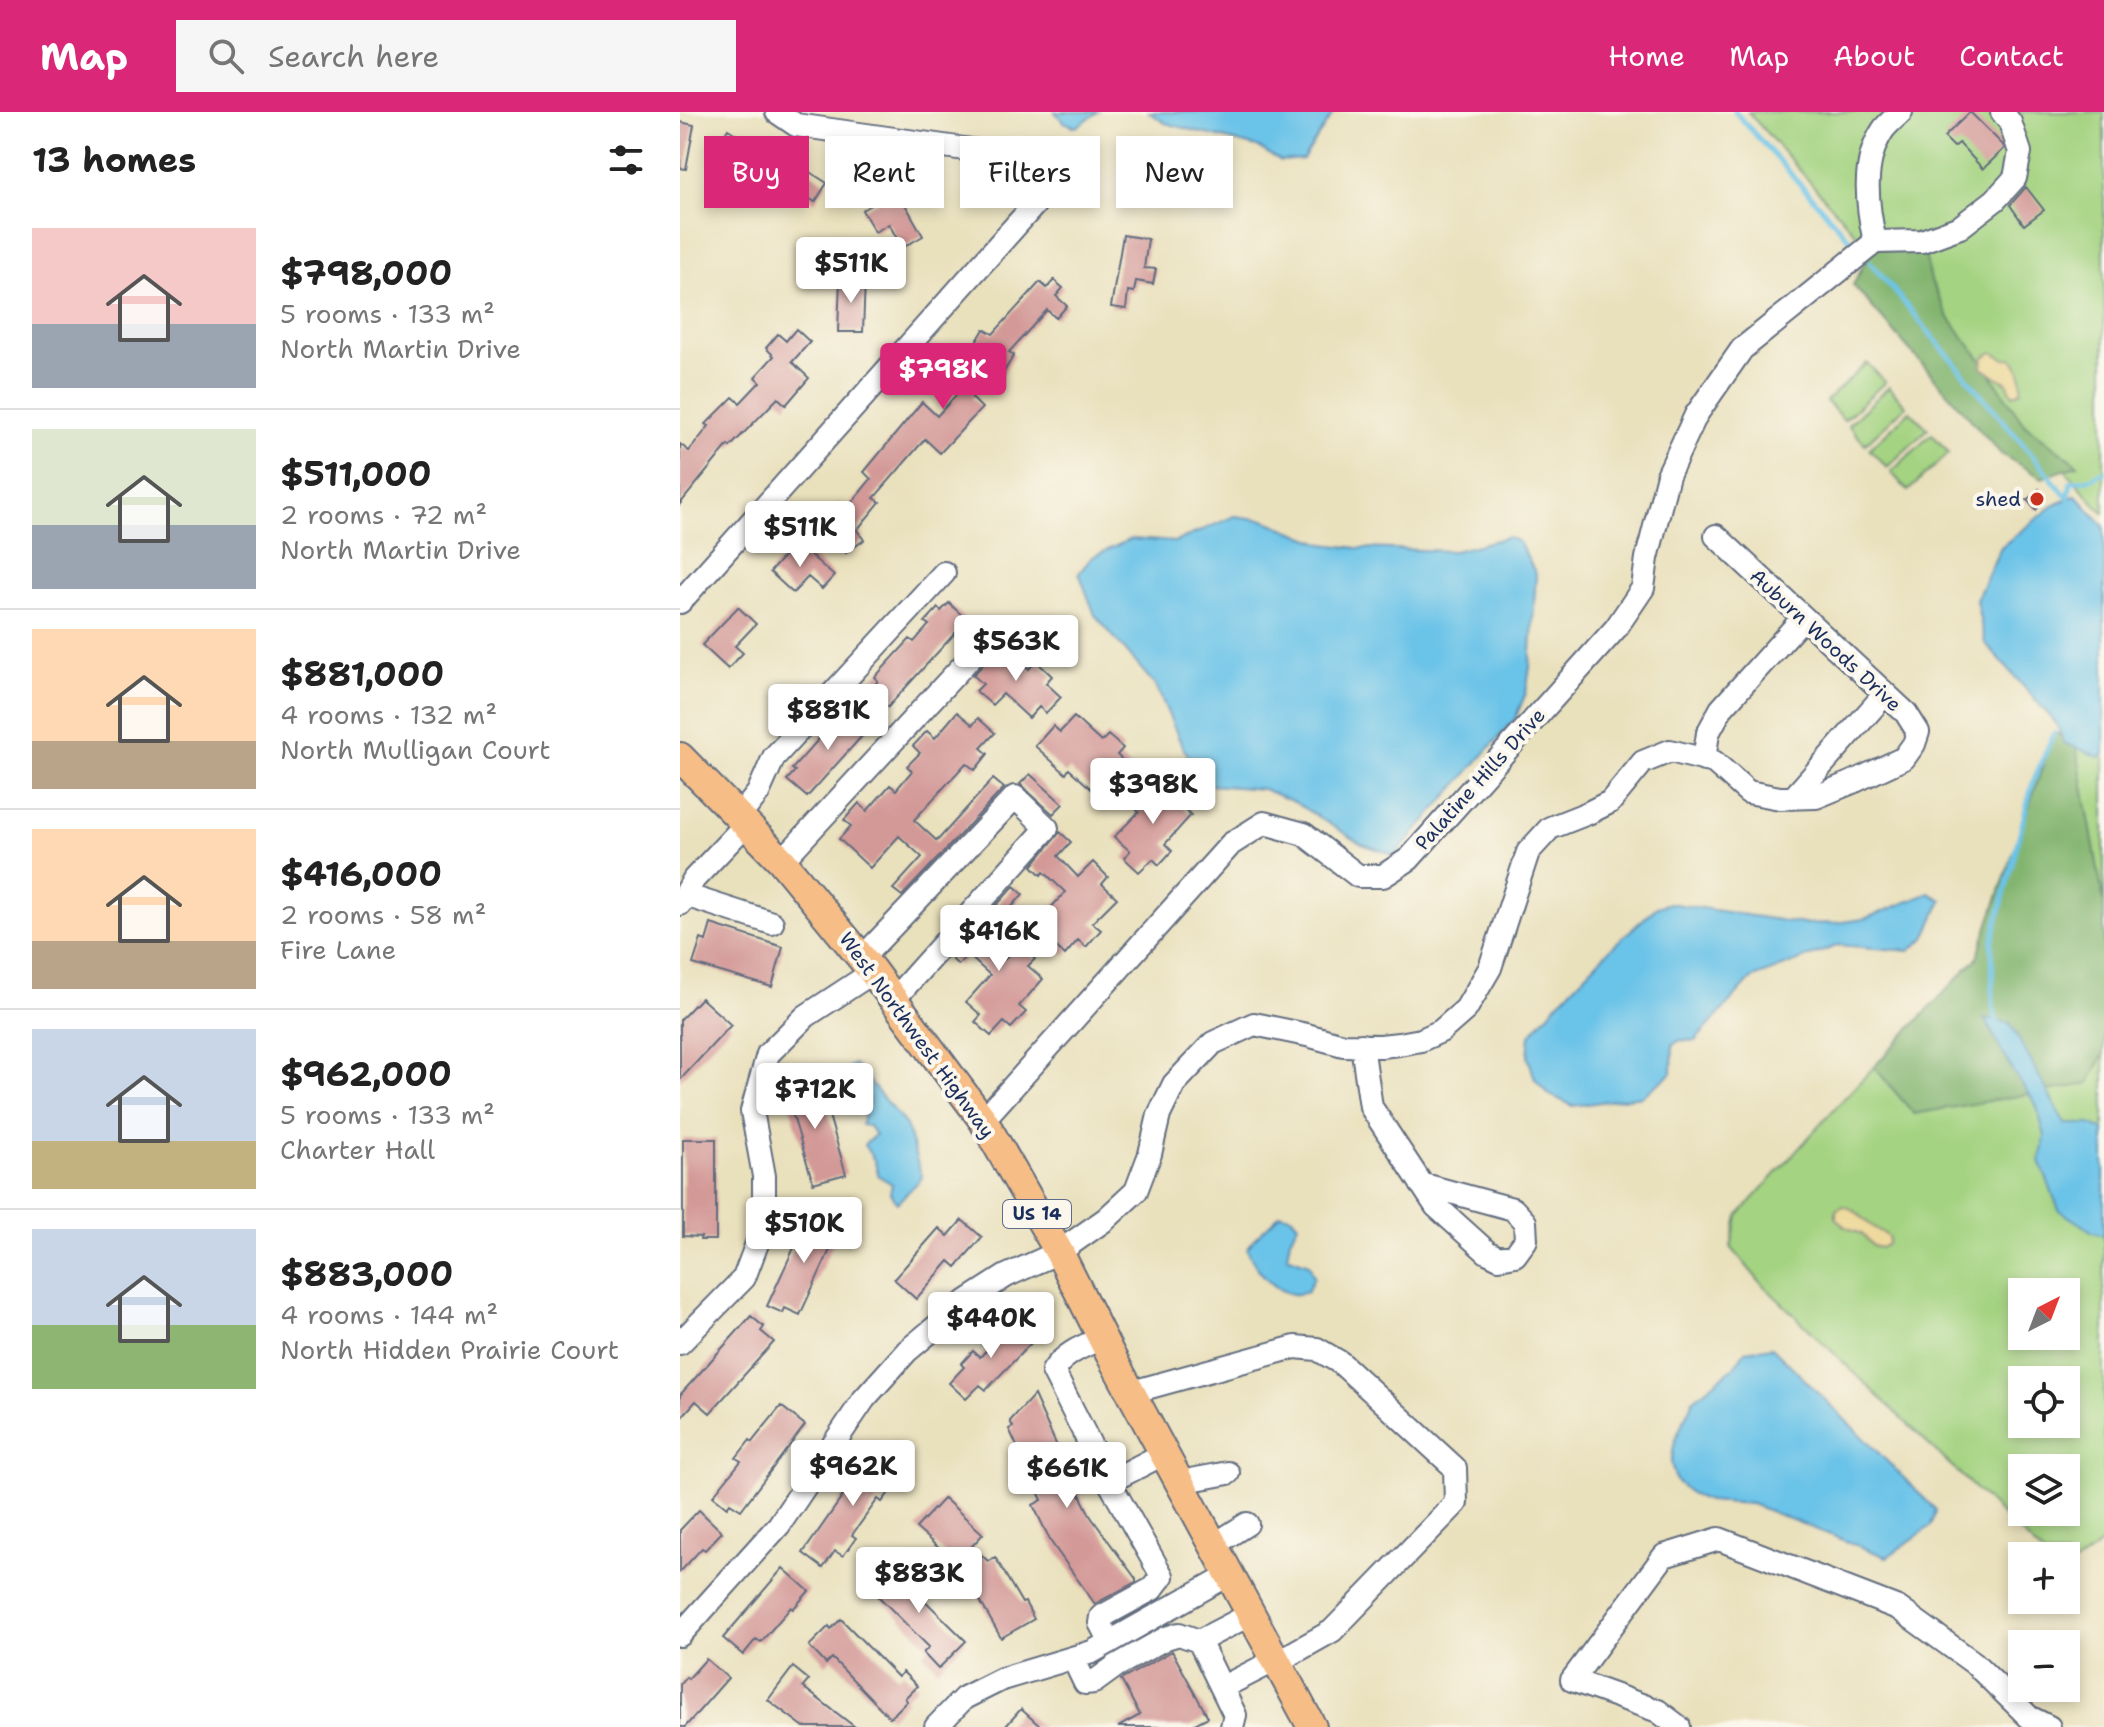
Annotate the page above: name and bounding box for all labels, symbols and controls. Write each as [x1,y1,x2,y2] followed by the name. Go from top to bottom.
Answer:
[176,20,736,92] search box
[40,31,128,82] text: Map
[204,34,248,78] icon: search
[268,36,439,77] text: Search here
[1608,37,1685,75] text: Home
[1729,37,1789,75] text: Map
[1833,37,1915,75] text: About
[1959,37,2064,75] text: Contact
[704,136,809,208] chip: Buy
[825,136,944,208] chip: Rent
[960,136,1100,208] chip: Filters
[1116,136,1233,208] chip: New
[32,137,196,183] text: 13 homes
[604,138,648,182] icon: filters
[795,237,907,305] pin: $511K
[814,245,888,280] text: $511K
[280,250,452,296] text: $798,000
[96,260,192,356] icon: home
[280,296,495,331] text: 5 rooms · 133 m²
[280,331,521,366] text: North Martin Drive
[887,343,999,411] pin: $798K
[898,351,988,386] text: $798K
[280,451,432,497] text: $511,000
[96,461,192,557] icon: home
[1975,486,2021,512] place label: shed
[2028,490,2046,508] marker: shed
[280,497,487,532] text: 2 rooms · 72 m²
[744,501,856,569] pin: $511K
[763,509,837,544] text: $511K
[280,532,521,567] text: North Martin Drive
[1745,563,1907,717] street label: Auburn Woods Drive
[960,615,1072,683] pin: $563K
[972,623,1060,658] text: $563K
[280,651,444,697] text: $881,000
[96,661,192,757] icon: home
[772,684,884,752] pin: $881K
[786,692,870,727] text: $881K
[280,697,497,732] text: 4 rooms · 132 m²
[1409,702,1551,856] street label: Palatine Hills Drive
[280,732,551,767] text: North Mulligan Court
[1097,758,1209,826] pin: $398K
[1108,766,1198,801] text: $398K
[280,851,442,897] text: $416,000
[96,861,192,957] icon: home
[280,897,486,932] text: 2 rooms · 58 m²
[943,905,1055,973] pin: $416K
[958,913,1040,948] text: $416K
[833,927,1001,1143] street label: West Northwest Highway
[280,932,396,967] text: Fire Lane
[280,1051,452,1097] text: $962,000
[96,1061,192,1157] icon: home
[759,1063,871,1131] pin: $712K
[774,1071,856,1106] text: $712K
[280,1097,495,1132] text: 5 rooms · 133 m²
[280,1132,435,1167] text: Charter Hall
[748,1197,860,1265] pin: $510K
[1003,1200,1071,1228] road number: US 14
[764,1205,844,1240] text: $510K
[280,1251,453,1297] text: $883,000
[96,1261,192,1357] icon: home
[2008,1278,2080,1350] north arrow
[2008,1278,2080,1702] map controls
[935,1292,1047,1360] pin: $440K
[280,1297,498,1332] text: 4 rooms · 144 m²
[946,1300,1036,1335] text: $440K
[280,1332,619,1367] text: North Hidden Prairie Court
[2008,1366,2080,1438] button: locate
[797,1440,909,1508] pin: $962K
[1011,1442,1123,1510] pin: $661K
[809,1448,897,1483] text: $962K
[1026,1450,1108,1485] text: $661K
[2008,1454,2080,1526] button: layers
[2008,1542,2080,1614] button: +
[863,1547,975,1615] pin: $883K
[874,1555,964,1590] text: $883K
[2008,1630,2080,1702] button: −

